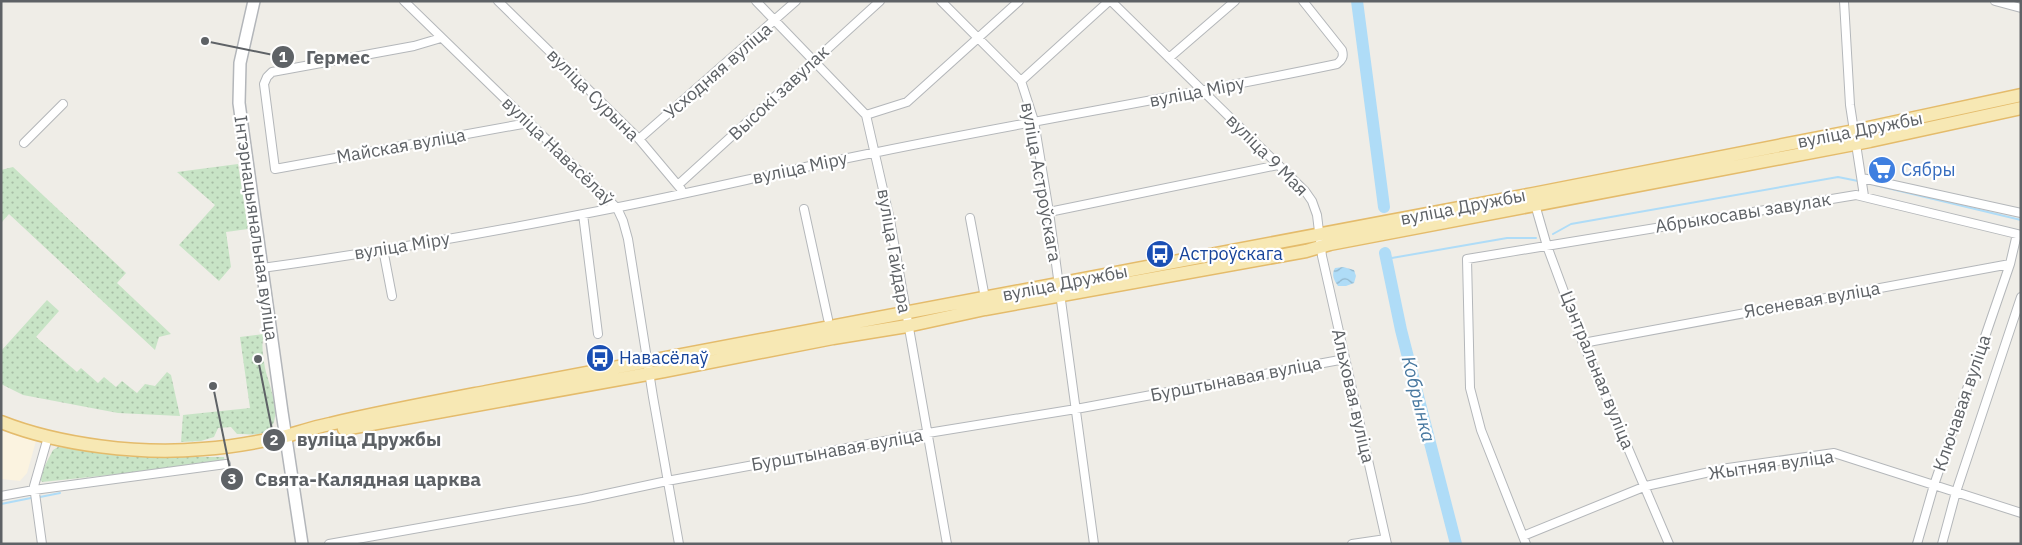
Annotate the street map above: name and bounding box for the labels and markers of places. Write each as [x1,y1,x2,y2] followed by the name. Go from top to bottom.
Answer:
[271,40,380,74] callout: Гермес
[1867,155,1897,185] supermarket icon: Сябры
[1901,158,1955,181] place label: Сябры
[1145,239,1175,269] bus stop icon: Астроўскага
[1179,242,1283,265] place label: Астроўскага
[585,343,615,373] bus stop icon: Навасёлаў
[619,346,708,369] place label: Навасёлаў
[262,423,451,457] callout: вуліца Дружбы
[220,462,491,496] callout: Свята-Калядная царква

